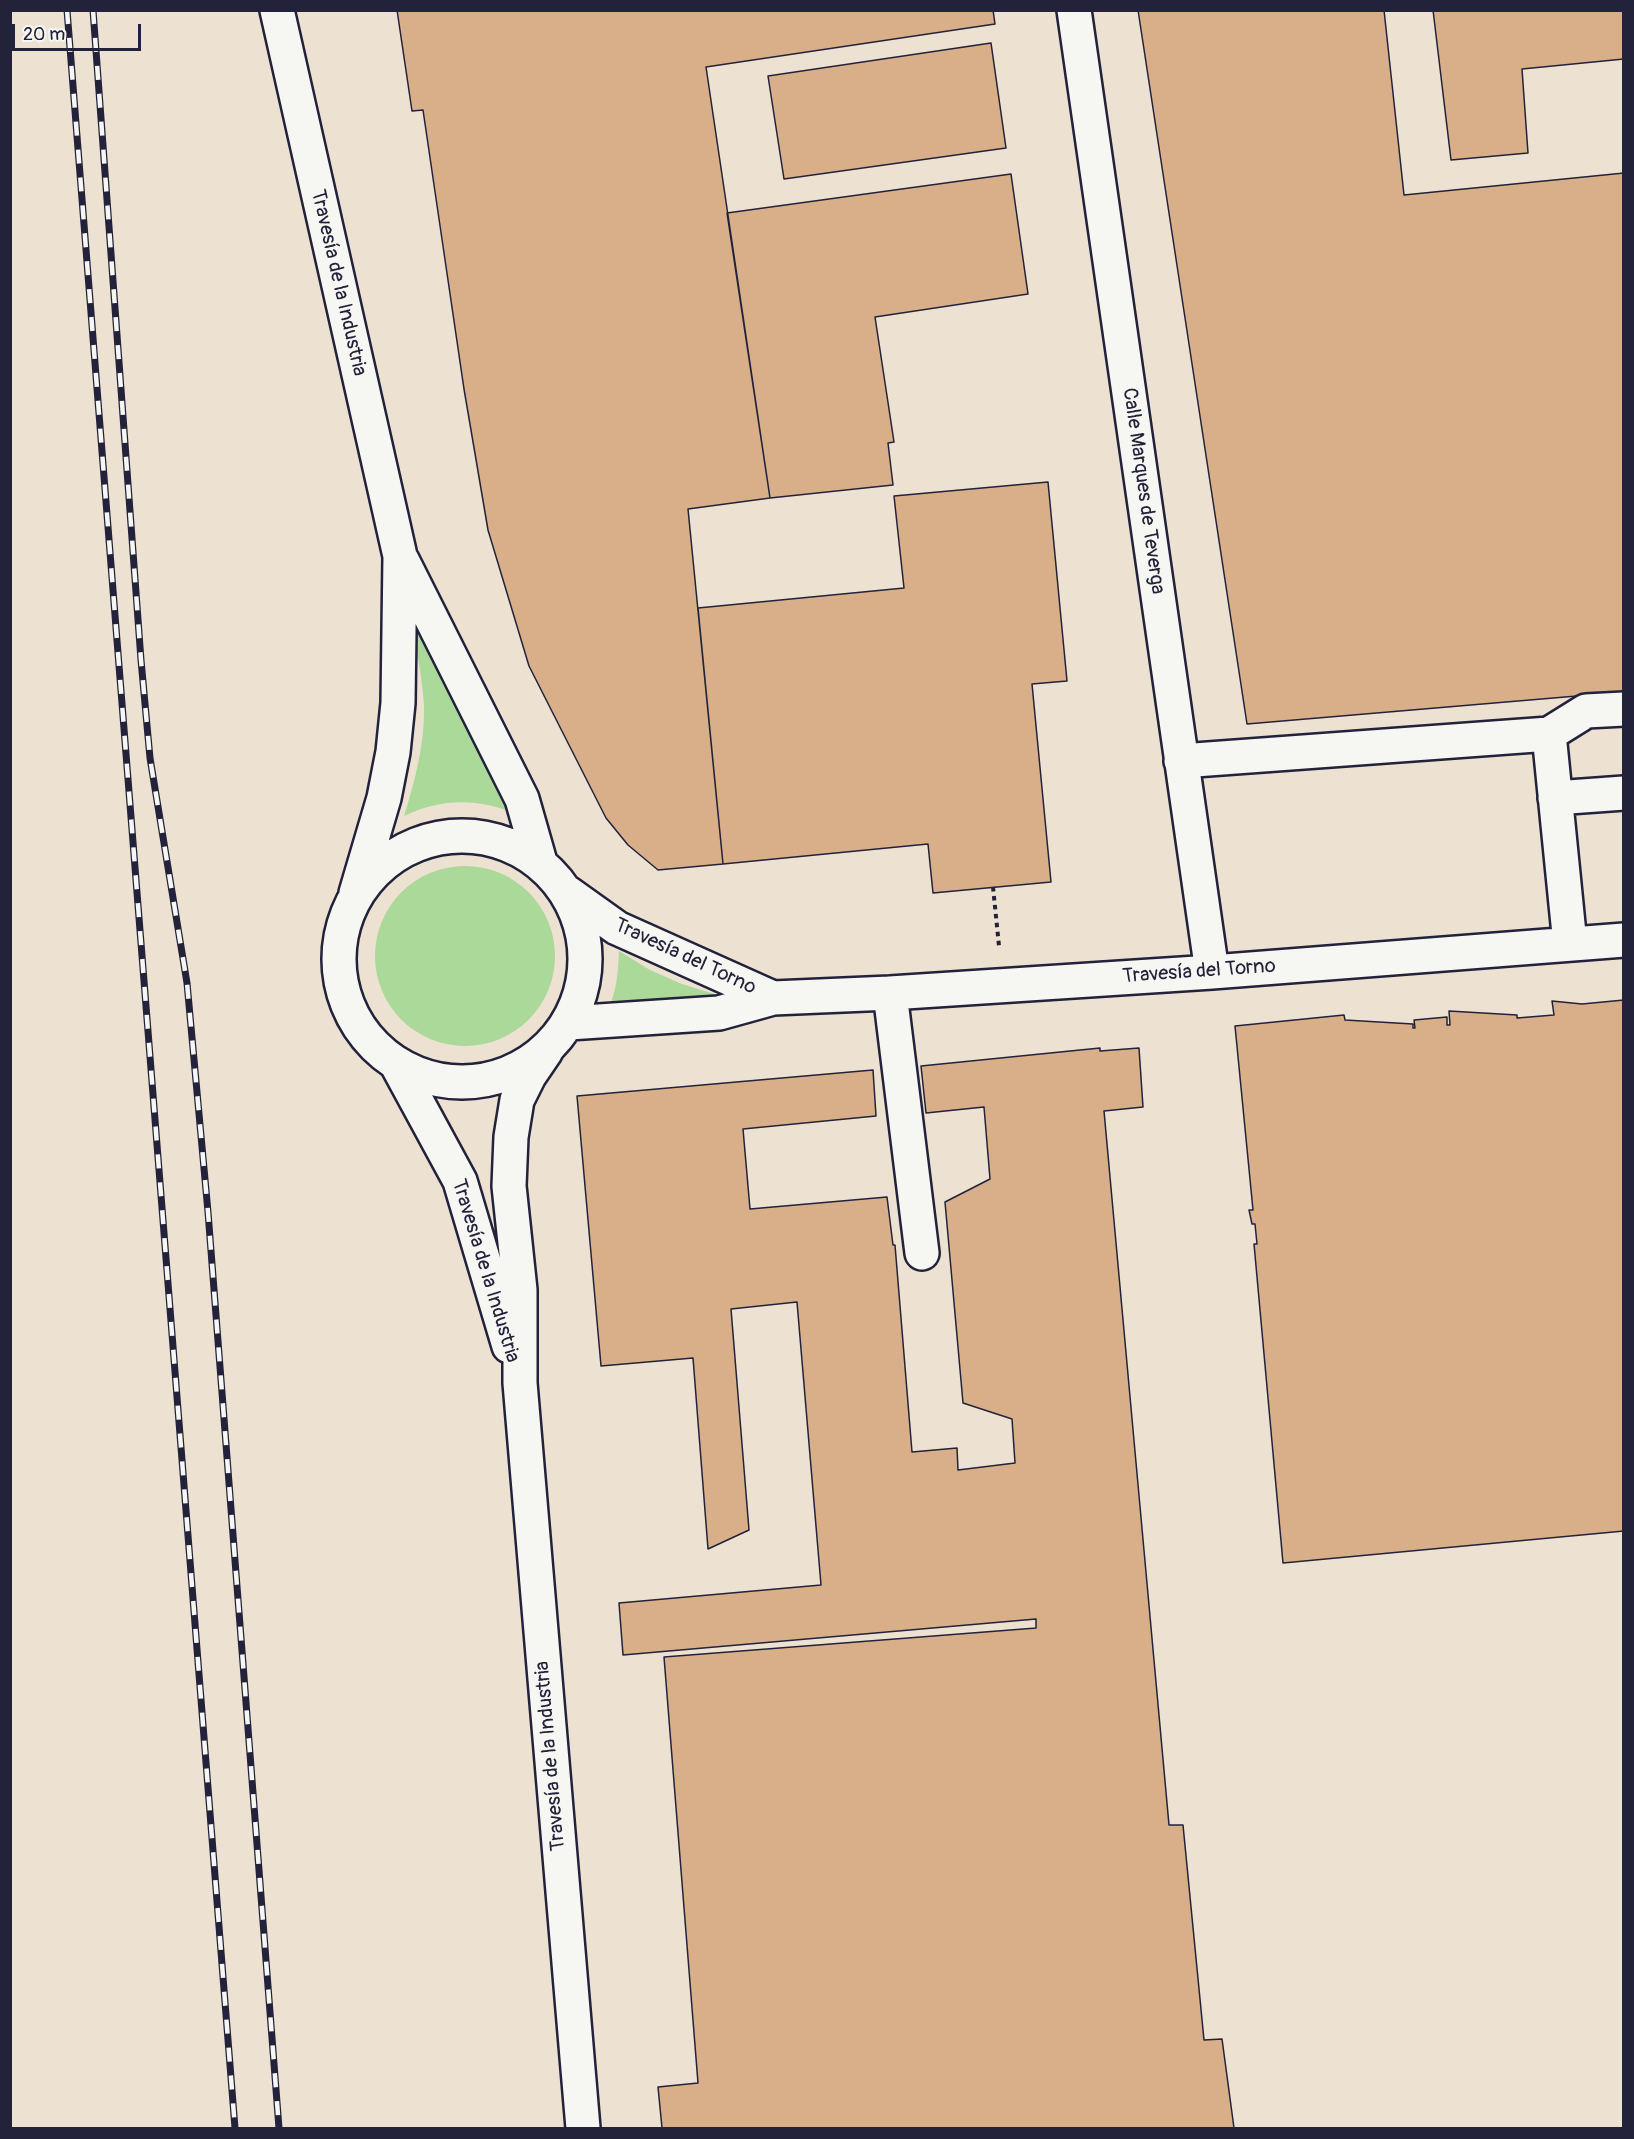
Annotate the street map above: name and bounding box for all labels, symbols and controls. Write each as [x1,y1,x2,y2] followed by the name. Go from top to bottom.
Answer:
[15,12,144,50] scale bar
[23,23,65,46] text: 20 m
[305,188,371,378] street label: Travesía de la Industria
[1117,386,1169,596] street label: Calle Marques de Teverga
[610,914,760,1000] street label: Travesía del Torno
[1122,955,1276,989] street label: Travesía del Torno
[446,1176,524,1366] street label: Travesía de la Industria
[531,1660,571,1852] street label: Travesía de la Industria

